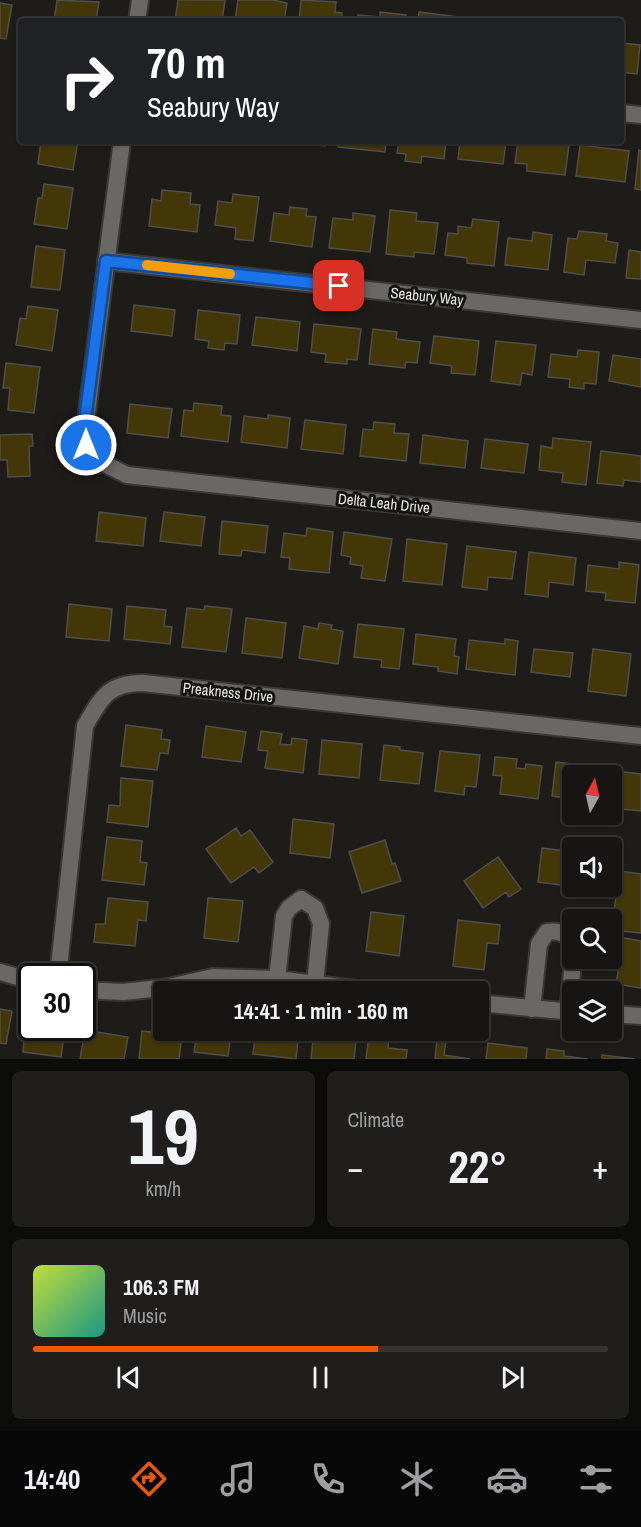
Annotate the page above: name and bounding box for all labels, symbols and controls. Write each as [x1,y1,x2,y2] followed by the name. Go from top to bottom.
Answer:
[147,35,226,91] text: 70 m
[48,42,126,120] icon: right
[147,89,279,125] text: Seabury Way
[313,260,364,311] pin
[322,269,355,302] icon: arrive
[389,282,465,310] street label: Seabury Way
[54,413,118,477] position arrow
[337,488,431,518] street label: Delta Leah Drive
[182,677,274,707] street label: Preakness Drive
[562,765,622,825] north arrow
[562,765,622,1041] map controls
[562,837,622,897] button: sound
[562,909,622,969] button: search
[18,963,96,1041] speed limit sign: 30
[562,981,622,1041] button: layers
[234,996,408,1026] text: 14:41 · 1 min · 160 m
[128,1083,199,1188] text: 19
[348,1106,404,1133] text: Climate
[448,1136,507,1197] text: 22°
[348,1145,363,1189] text: −
[592,1145,608,1189] text: +
[145,1175,181,1202] text: km/h
[123,1272,199,1302] text: 106.3 FM
[123,1302,167,1329] text: Music
[112,1361,145,1394] icon: previous
[304,1361,337,1394] icon: pause
[496,1361,529,1394] icon: next
[128,1458,170,1500] icon: directions
[217,1458,259,1500] icon: music
[307,1458,349,1500] icon: phone
[396,1458,438,1500] icon: climate
[486,1458,528,1500] icon: car
[575,1458,617,1500] icon: filters
[24,1461,80,1497] text: 14:40

